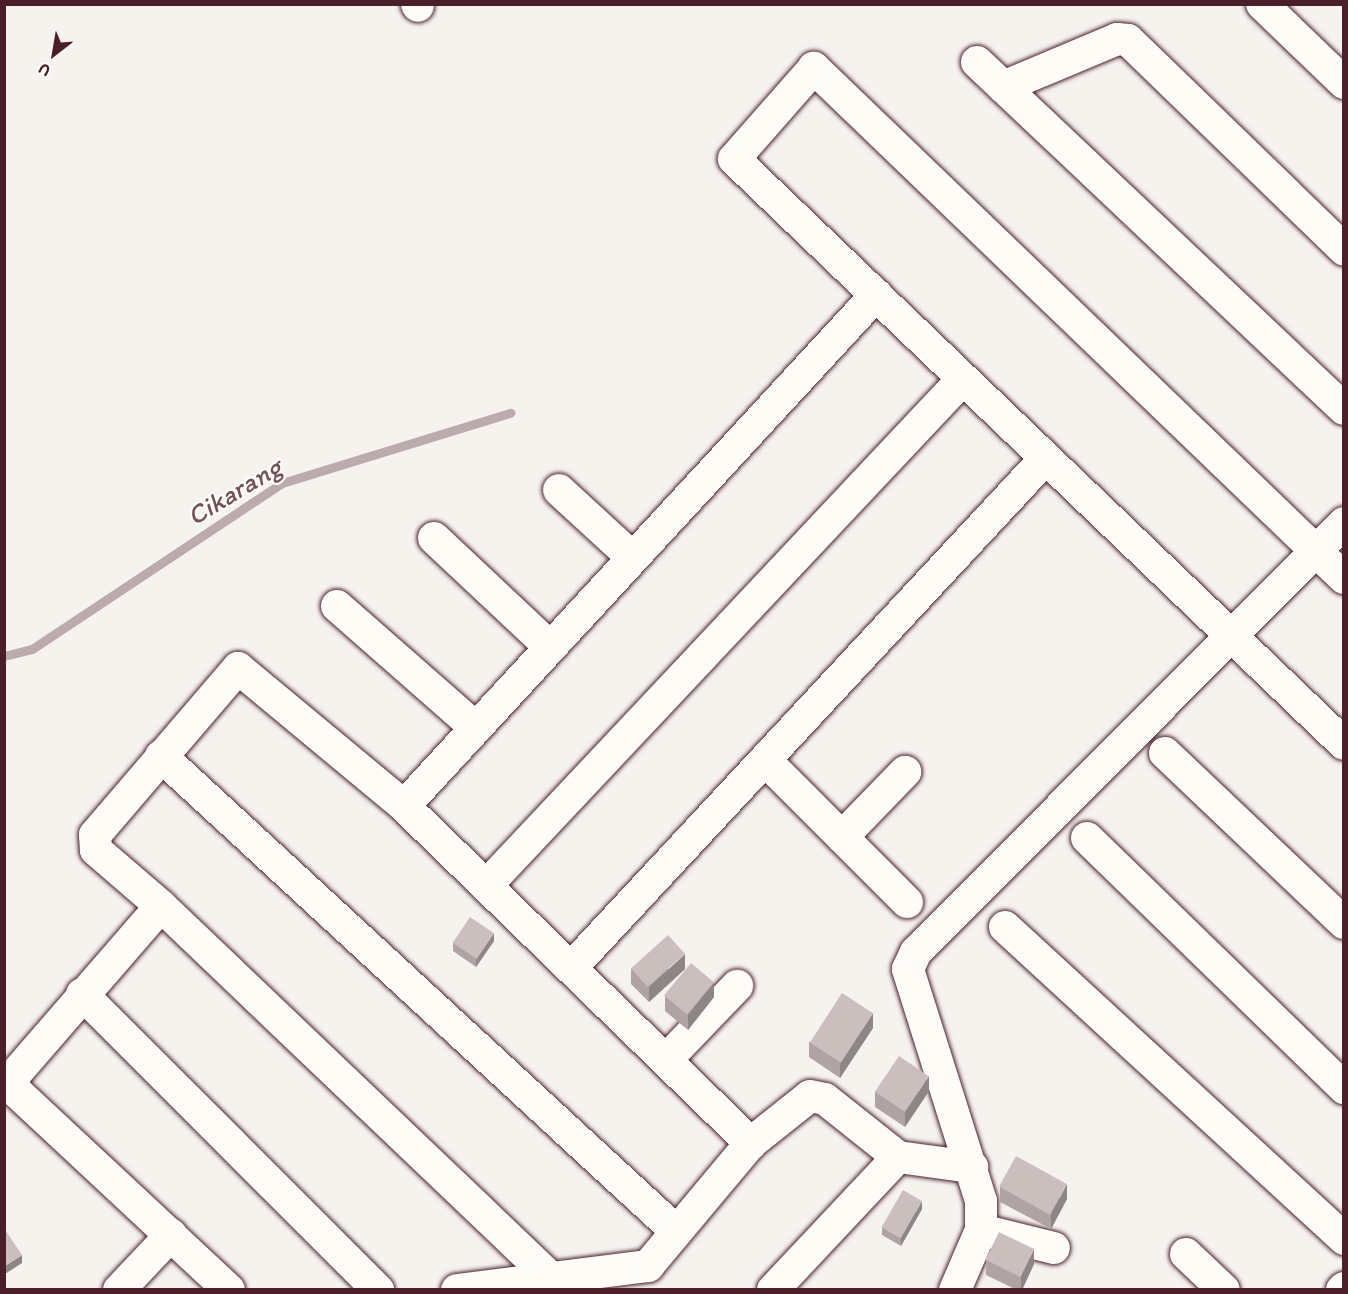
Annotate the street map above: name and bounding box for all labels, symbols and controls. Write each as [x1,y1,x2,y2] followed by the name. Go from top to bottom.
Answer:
[24,24,84,84] north arrow
[35,59,54,81] text: U
[181,450,287,532] water label: Cikarang

